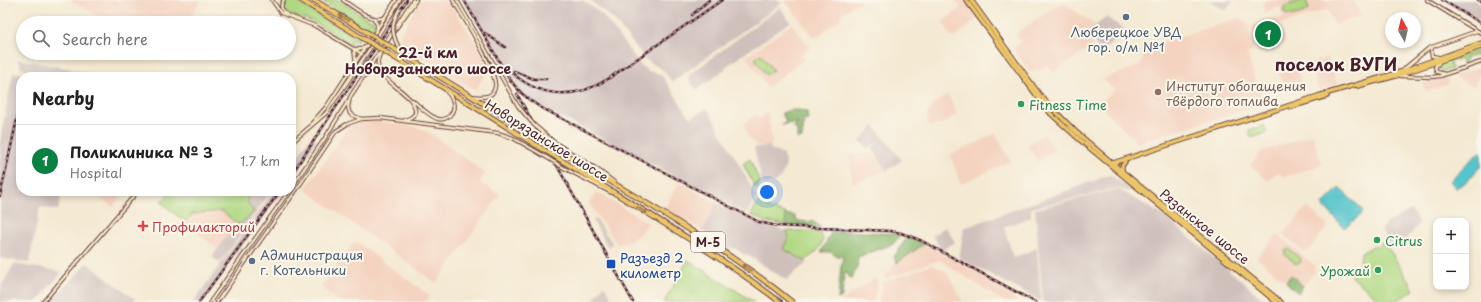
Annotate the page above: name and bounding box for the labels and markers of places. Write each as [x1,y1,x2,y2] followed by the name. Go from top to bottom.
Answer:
[1121,12,1131,22] marker: Люберецкое УВД гор. о/м №1
[1255,19,1281,49] pin: 1
[1071,22,1181,56] place label: Люберецкое УВД гор. о/м №1
[1166,76,1306,110] place label: Институт обогащения твёрдого топлива
[1153,87,1163,97] marker: Институт обогащения твёрдого топлива
[1029,95,1107,114] place label: Fitness Time
[1016,99,1026,109] marker: Fitness Time
[152,217,255,236] place label: Профилакторий
[137,220,149,232] marker: Профилакторий
[1385,231,1423,250] place label: Citrus
[1372,235,1382,245] marker: Citrus
[260,245,363,279] place label: Администрация г. Котельники
[620,248,683,282] place label: Разъезд 2 километр
[247,256,257,266] marker: Администрация г. Котельники
[605,258,617,270] marker: Разъезд 2 километр
[1320,261,1370,280] place label: Урожай
[1373,265,1383,275] marker: Урожай

